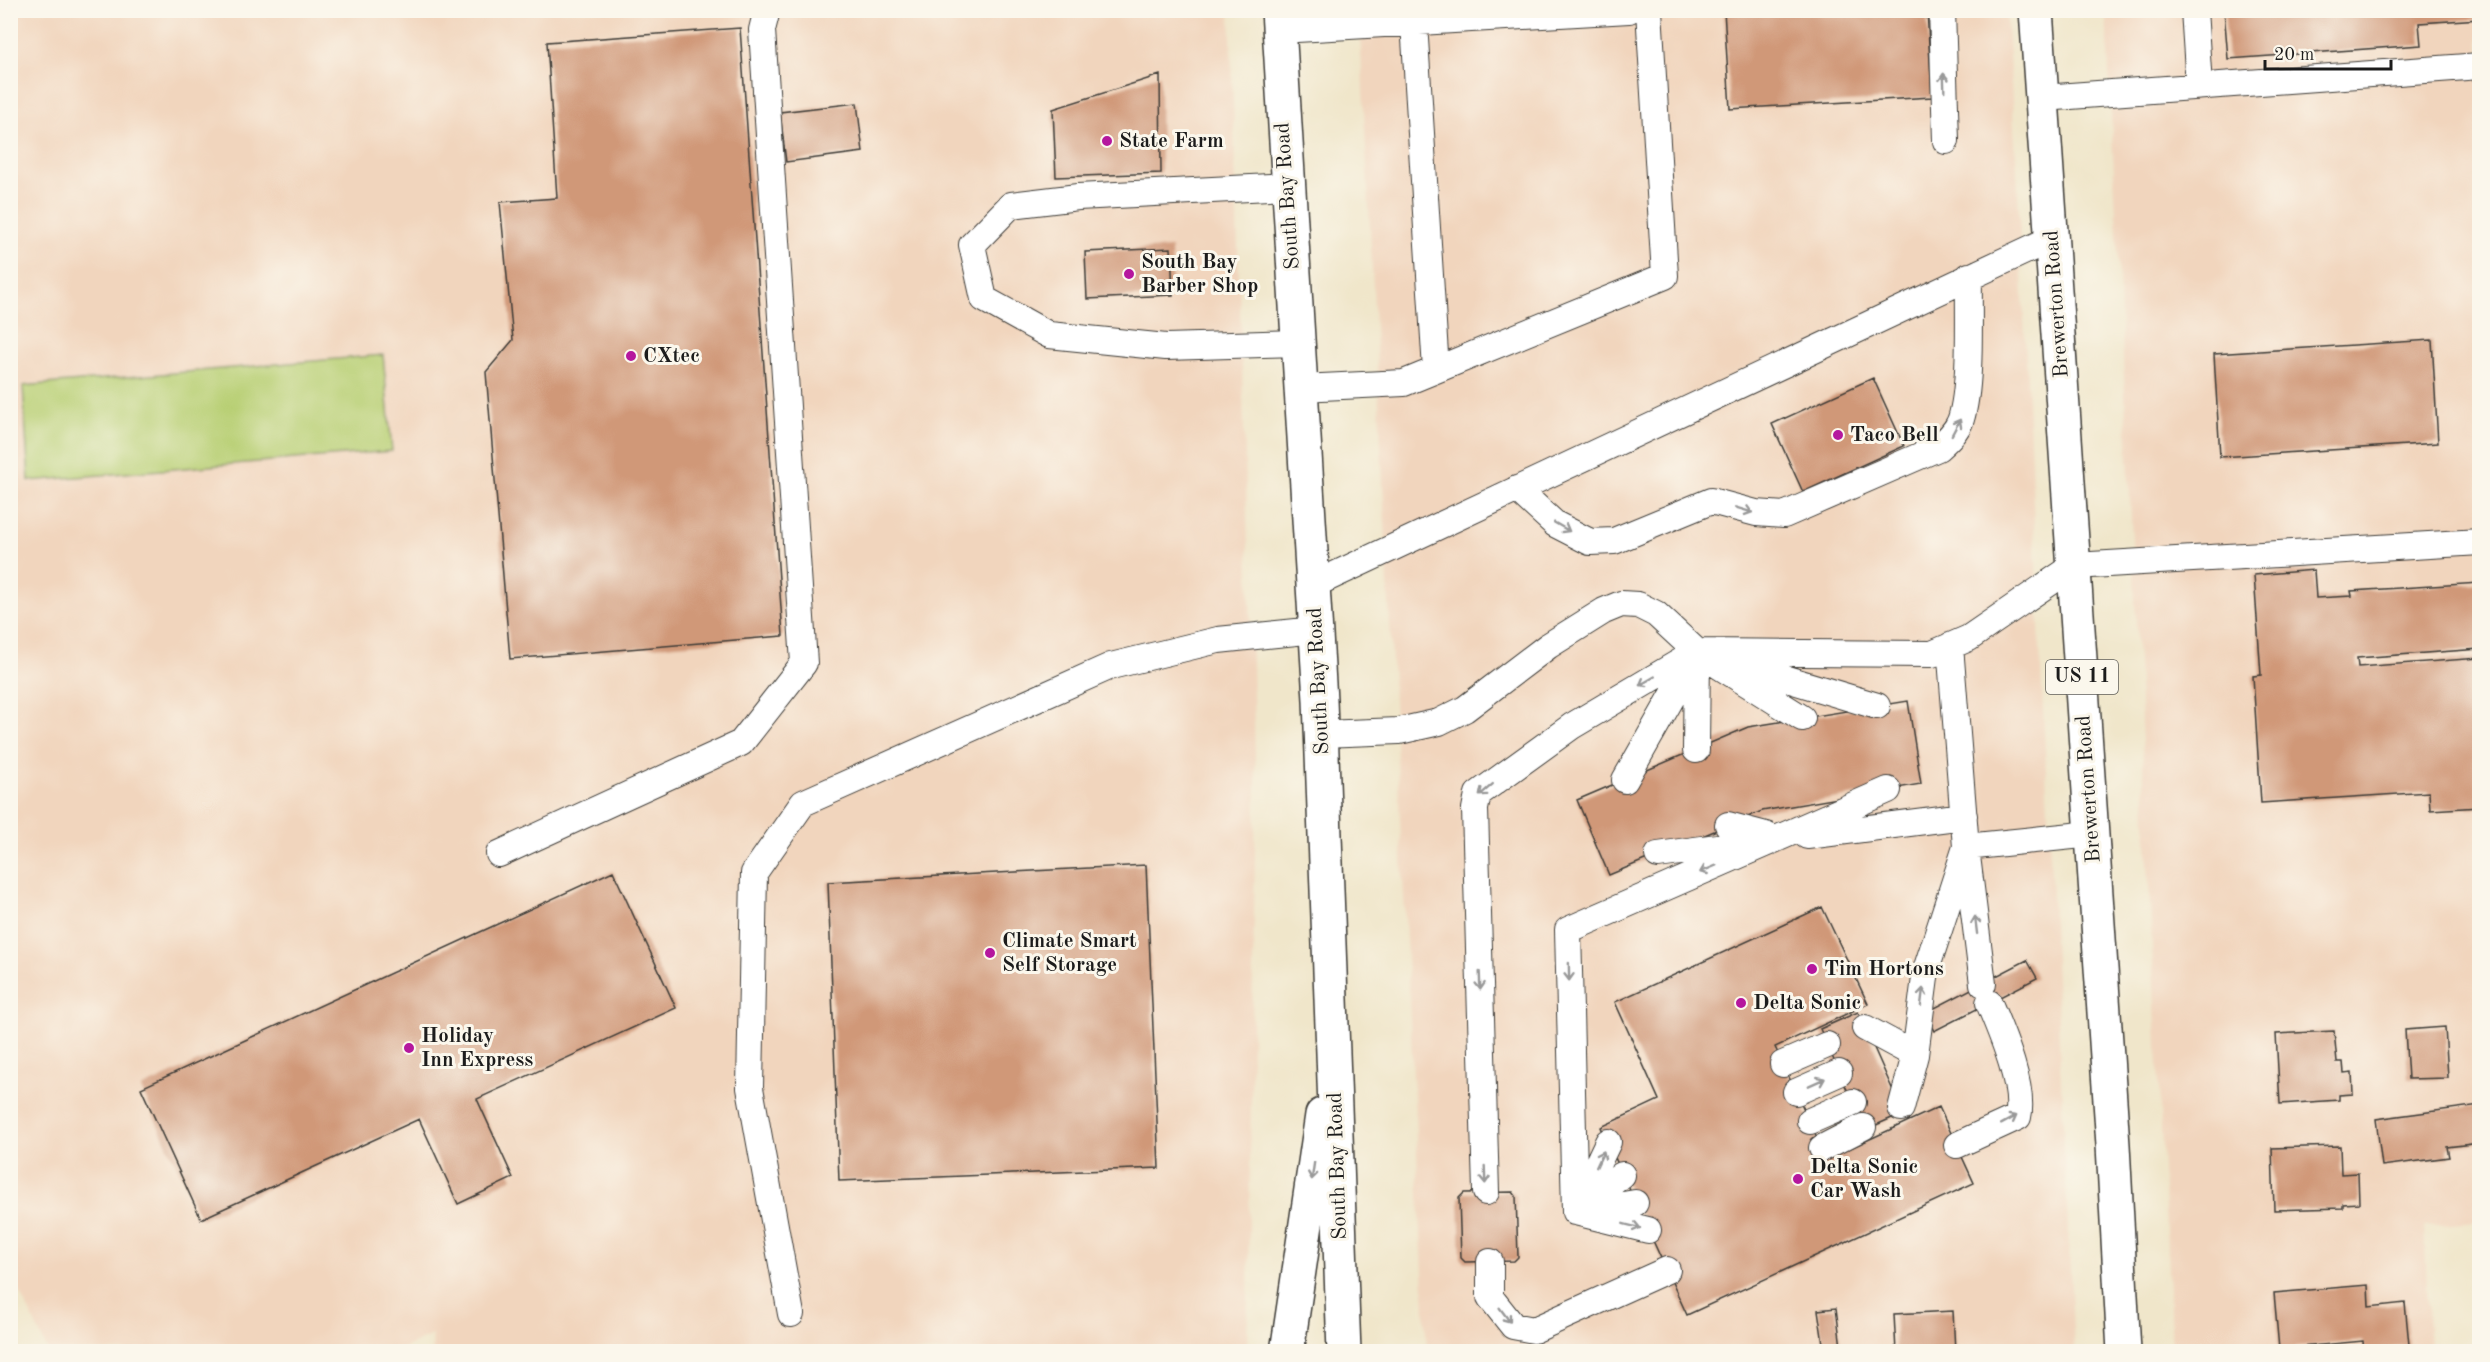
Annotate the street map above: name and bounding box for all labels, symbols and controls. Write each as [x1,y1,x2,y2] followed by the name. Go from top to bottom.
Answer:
[2265,33,2391,71] scale bar
[2274,46,2314,64] text: 20 m
[1939,73,1950,93] one-way arrow
[1272,122,1304,270] street label: South Bay Road
[1119,131,1224,152] place label: State Farm
[1100,134,1114,148] marker: State Farm
[2041,229,2073,379] street label: Brewerton Road
[1141,252,1258,297] place label: South Bay Barber Shop
[1122,267,1136,281] marker: South Bay Barber Shop
[643,346,700,367] place label: CXtec
[624,349,638,363] marker: CXtec
[1950,419,1962,436] one-way arrow
[1850,425,1939,446] place label: Taco Bell
[1831,428,1845,442] marker: Taco Bell
[1734,505,1753,516] one-way arrow
[1553,521,1570,533] one-way arrow
[1305,607,1333,755] street label: South Bay Road
[2046,660,2118,694] road number: US 11
[1639,676,1656,688] one-way arrow
[2073,714,2105,864] street label: Brewerton Road
[1478,782,1494,796] one-way arrow
[1699,864,1718,875] one-way arrow
[1970,916,1981,936] one-way arrow
[1002,931,1137,976] place label: Climate Smart Self Storage
[983,946,997,960] marker: Climate Smart Self Storage
[1824,959,1944,980] place label: Tim Hortons
[1563,962,1574,982] one-way arrow
[1805,962,1819,976] marker: Tim Hortons
[1474,970,1486,990] one-way arrow
[1917,988,1928,1008] one-way arrow
[1753,993,1861,1014] place label: Delta Sonic
[1734,996,1748,1010] marker: Delta Sonic
[421,1026,533,1071] place label: Holiday Inn Express
[402,1041,416,1055] marker: Holiday Inn Express
[1808,1076,1826,1088] one-way arrow
[1325,1092,1351,1240] street label: South Bay Road
[2000,1114,2017,1126] one-way arrow
[1595,1150,1607,1168] one-way arrow
[1810,1157,1918,1202] place label: Delta Sonic Car Wash
[1308,1161,1319,1180] one-way arrow
[1480,1165,1491,1185] one-way arrow
[1791,1172,1805,1186] marker: Delta Sonic Car Wash
[1622,1221,1641,1233] one-way arrow
[1498,1307,1511,1323] one-way arrow

